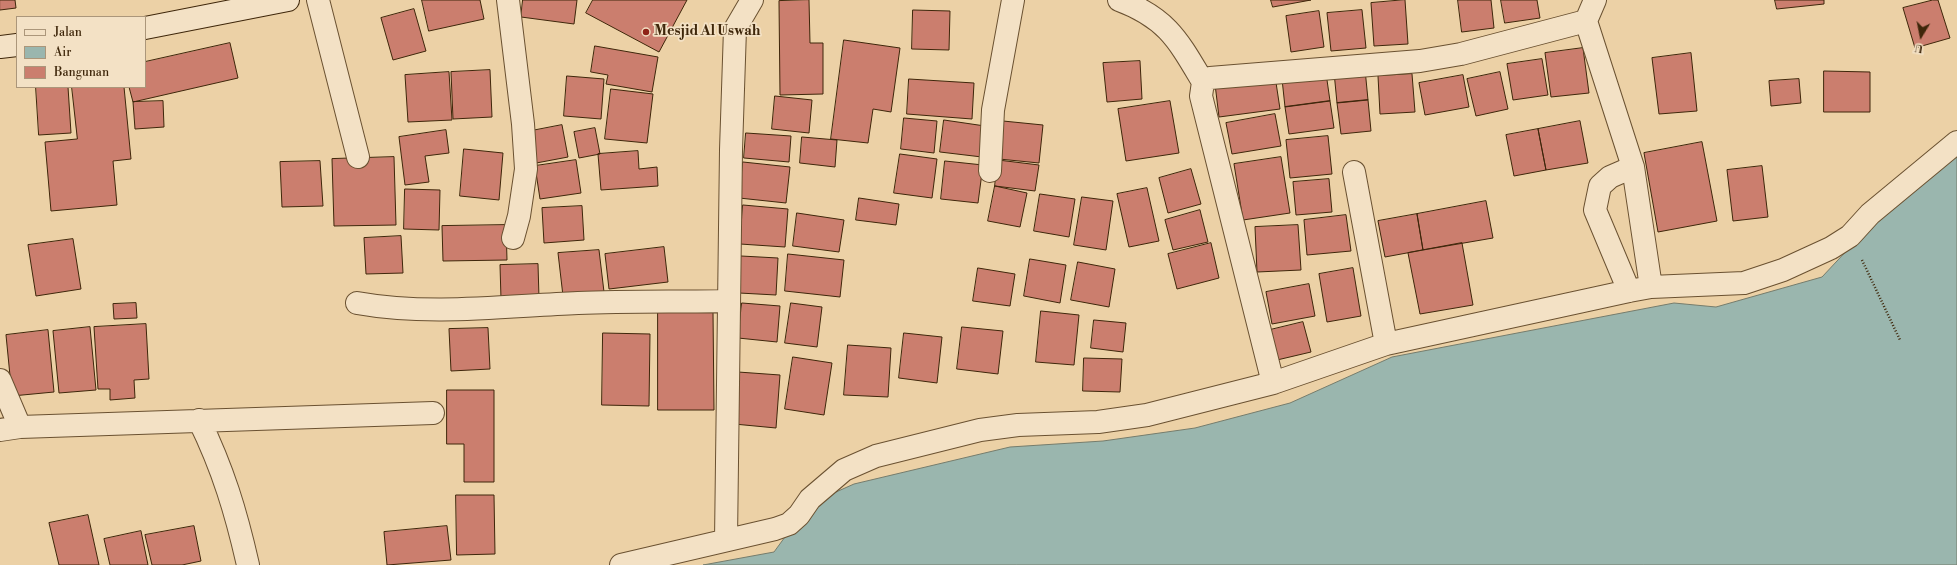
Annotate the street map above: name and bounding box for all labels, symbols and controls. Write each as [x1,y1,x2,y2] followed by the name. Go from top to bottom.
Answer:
[16,16,146,88] legend
[1901,16,1941,56] north arrow
[654,24,760,40] place label: Mesjid Al Uswah
[54,25,82,40] text: Jalan
[641,27,651,37] marker: Mesjid Al Uswah
[1914,40,1924,55] text: U
[54,45,71,60] text: Air
[54,65,109,80] text: Bangunan

